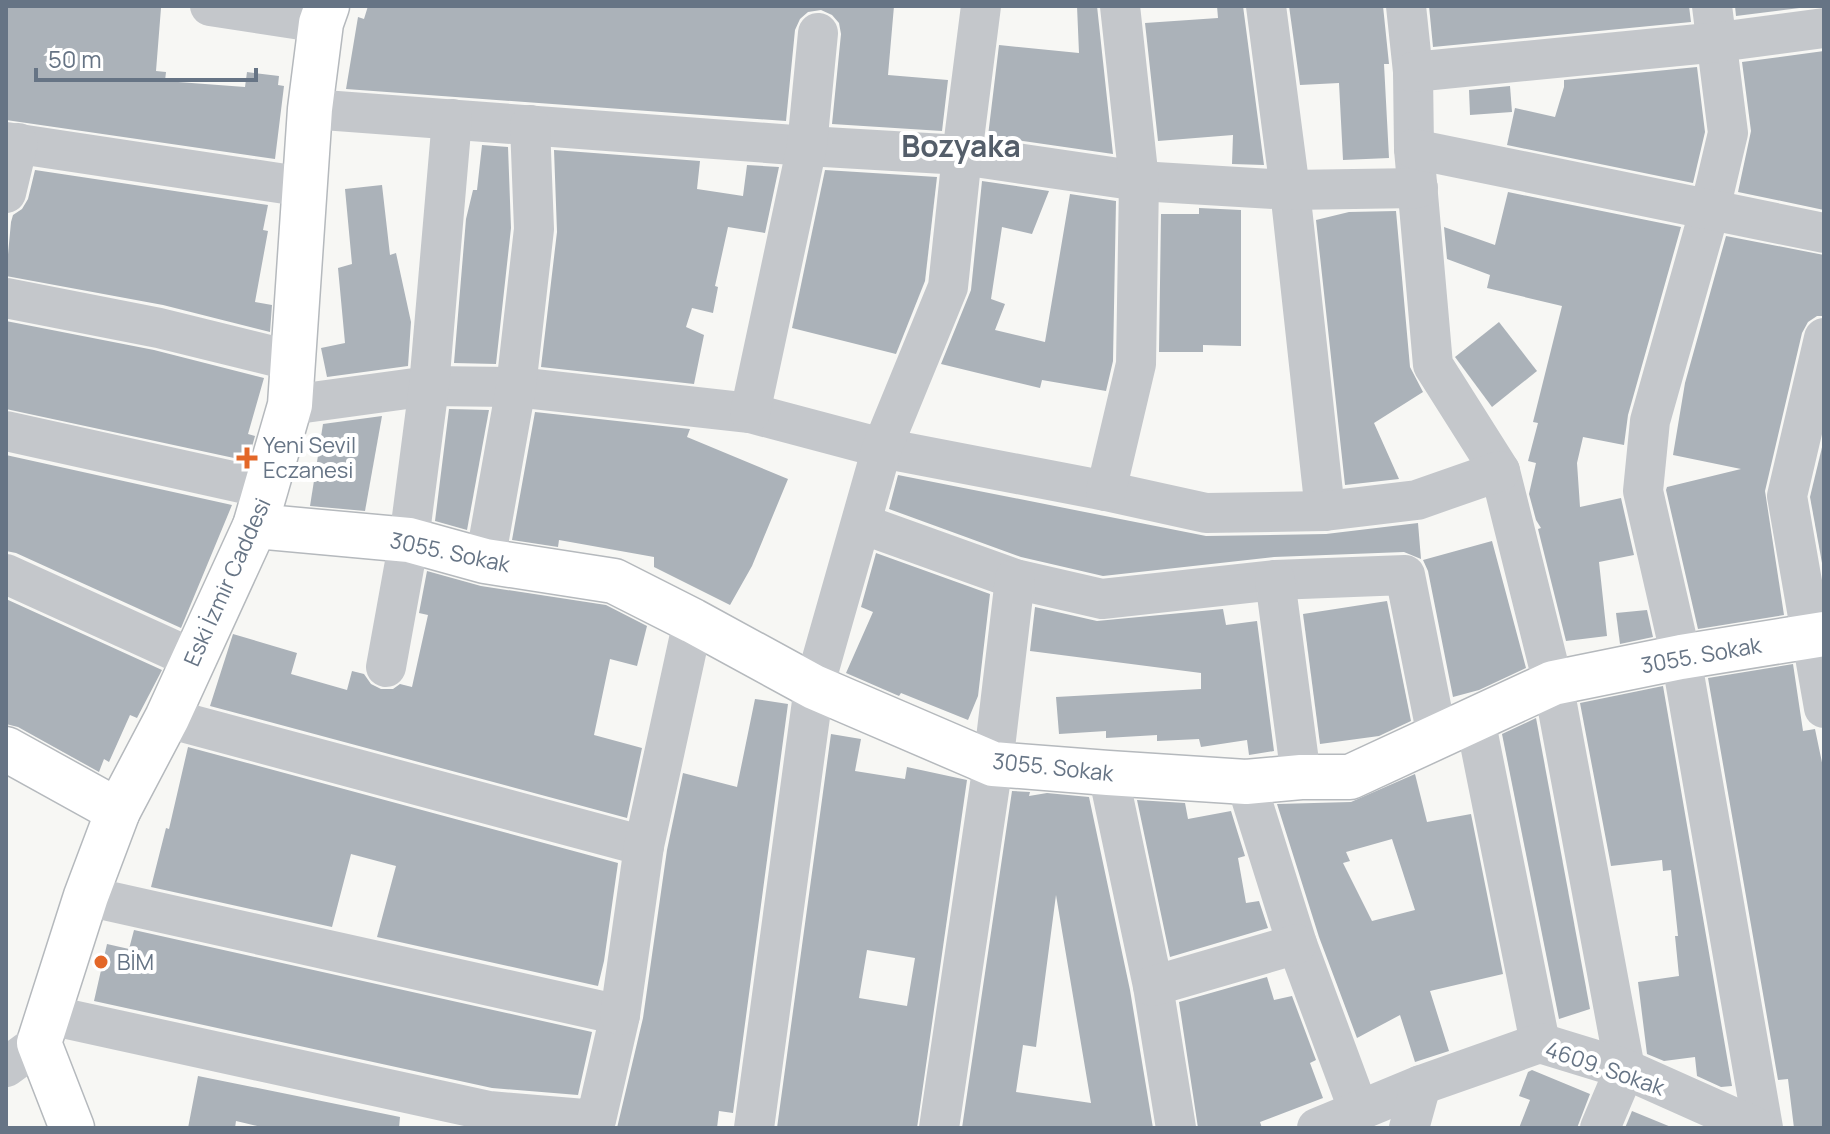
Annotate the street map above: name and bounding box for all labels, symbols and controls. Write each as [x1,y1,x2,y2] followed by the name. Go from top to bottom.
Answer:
[36,32,256,82] scale bar
[48,42,102,75] text: 50 m
[901,125,1021,166] district label: Bozyaka
[263,430,356,485] place label: Yeni Sevil Eczanesi
[238,449,256,467] marker: Yeni Sevil Eczanesi
[176,493,278,671] street label: Eski İzmir Caddesi
[387,525,514,580] street label: 3055. Sokak
[1639,629,1765,680] street label: 3055. Sokak
[991,746,1116,788] street label: 3055. Sokak
[117,947,154,977] place label: BİM
[92,953,110,971] marker: BİM
[1542,1034,1669,1103] street label: 4609. Sokak

